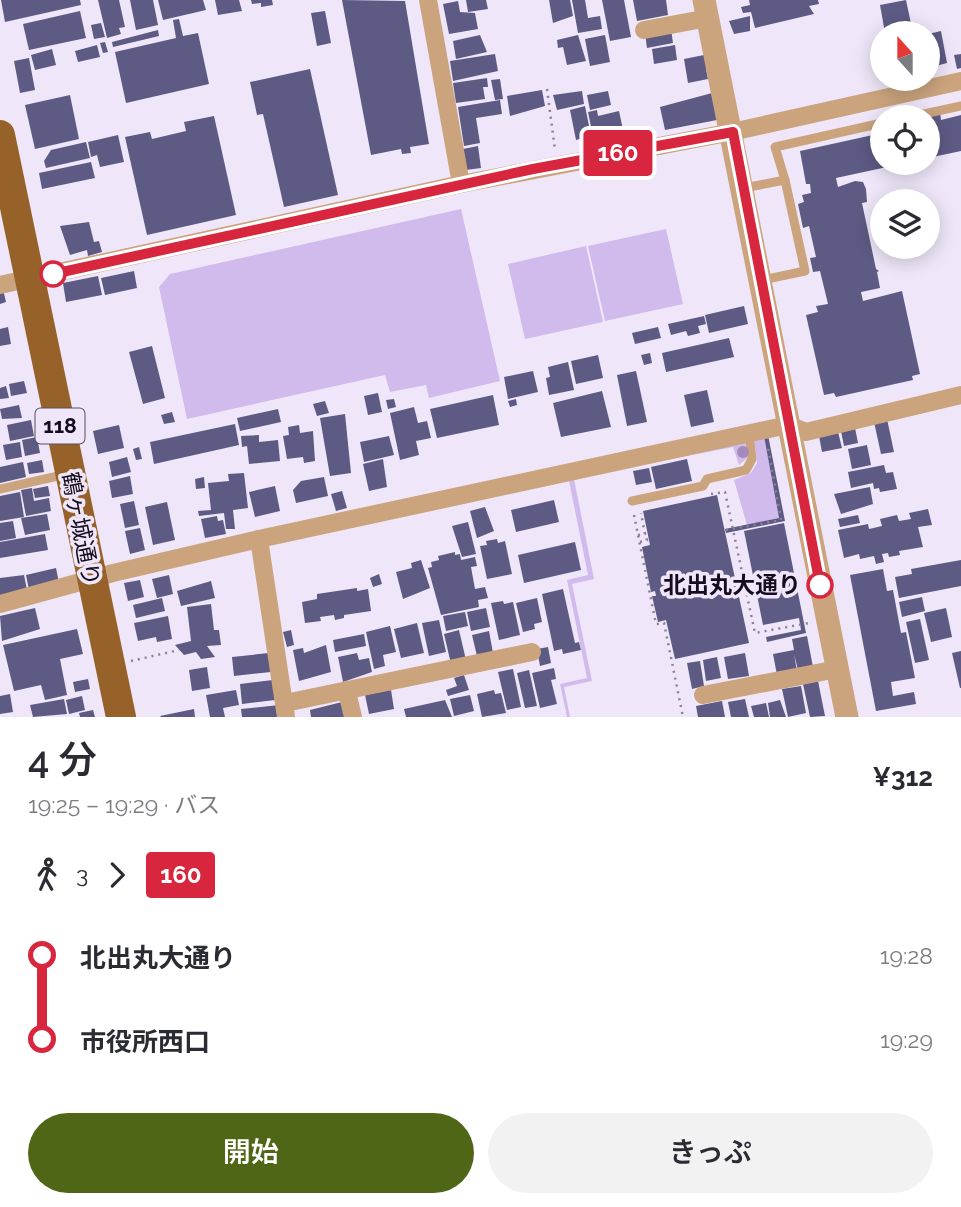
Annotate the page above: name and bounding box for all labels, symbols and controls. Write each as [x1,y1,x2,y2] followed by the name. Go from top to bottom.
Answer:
[870,21,940,91] north arrow
[870,21,940,259] map controls
[870,105,940,175] button: locate
[578,130,658,176] line badge: 160
[597,138,639,167] text: 160
[870,189,940,259] button: layers
[40,261,66,287] unlabelled marker
[36,408,84,444] road number: 118
[57,470,106,588] street label: 鶴ヶ城通り
[663,571,801,598] place label: 北出丸大通り
[807,572,833,598] marker: 北出丸大通り
[28,737,97,782] text: 4 分
[872,762,933,792] text: ¥312
[28,791,220,818] text: 19:25 – 19:29 · バス
[28,856,66,894] icon: walk
[98,856,136,894] icon: forward
[160,860,201,889] text: 160
[76,861,88,888] text: 3
[880,942,933,969] text: 19:28
[80,943,236,973] text: 北出丸大通り
[880,1026,933,1053] text: 19:29
[80,1027,210,1057] text: 市役所西口
[28,1113,474,1193] button: 開始
[488,1113,933,1193] button: きっぷ

